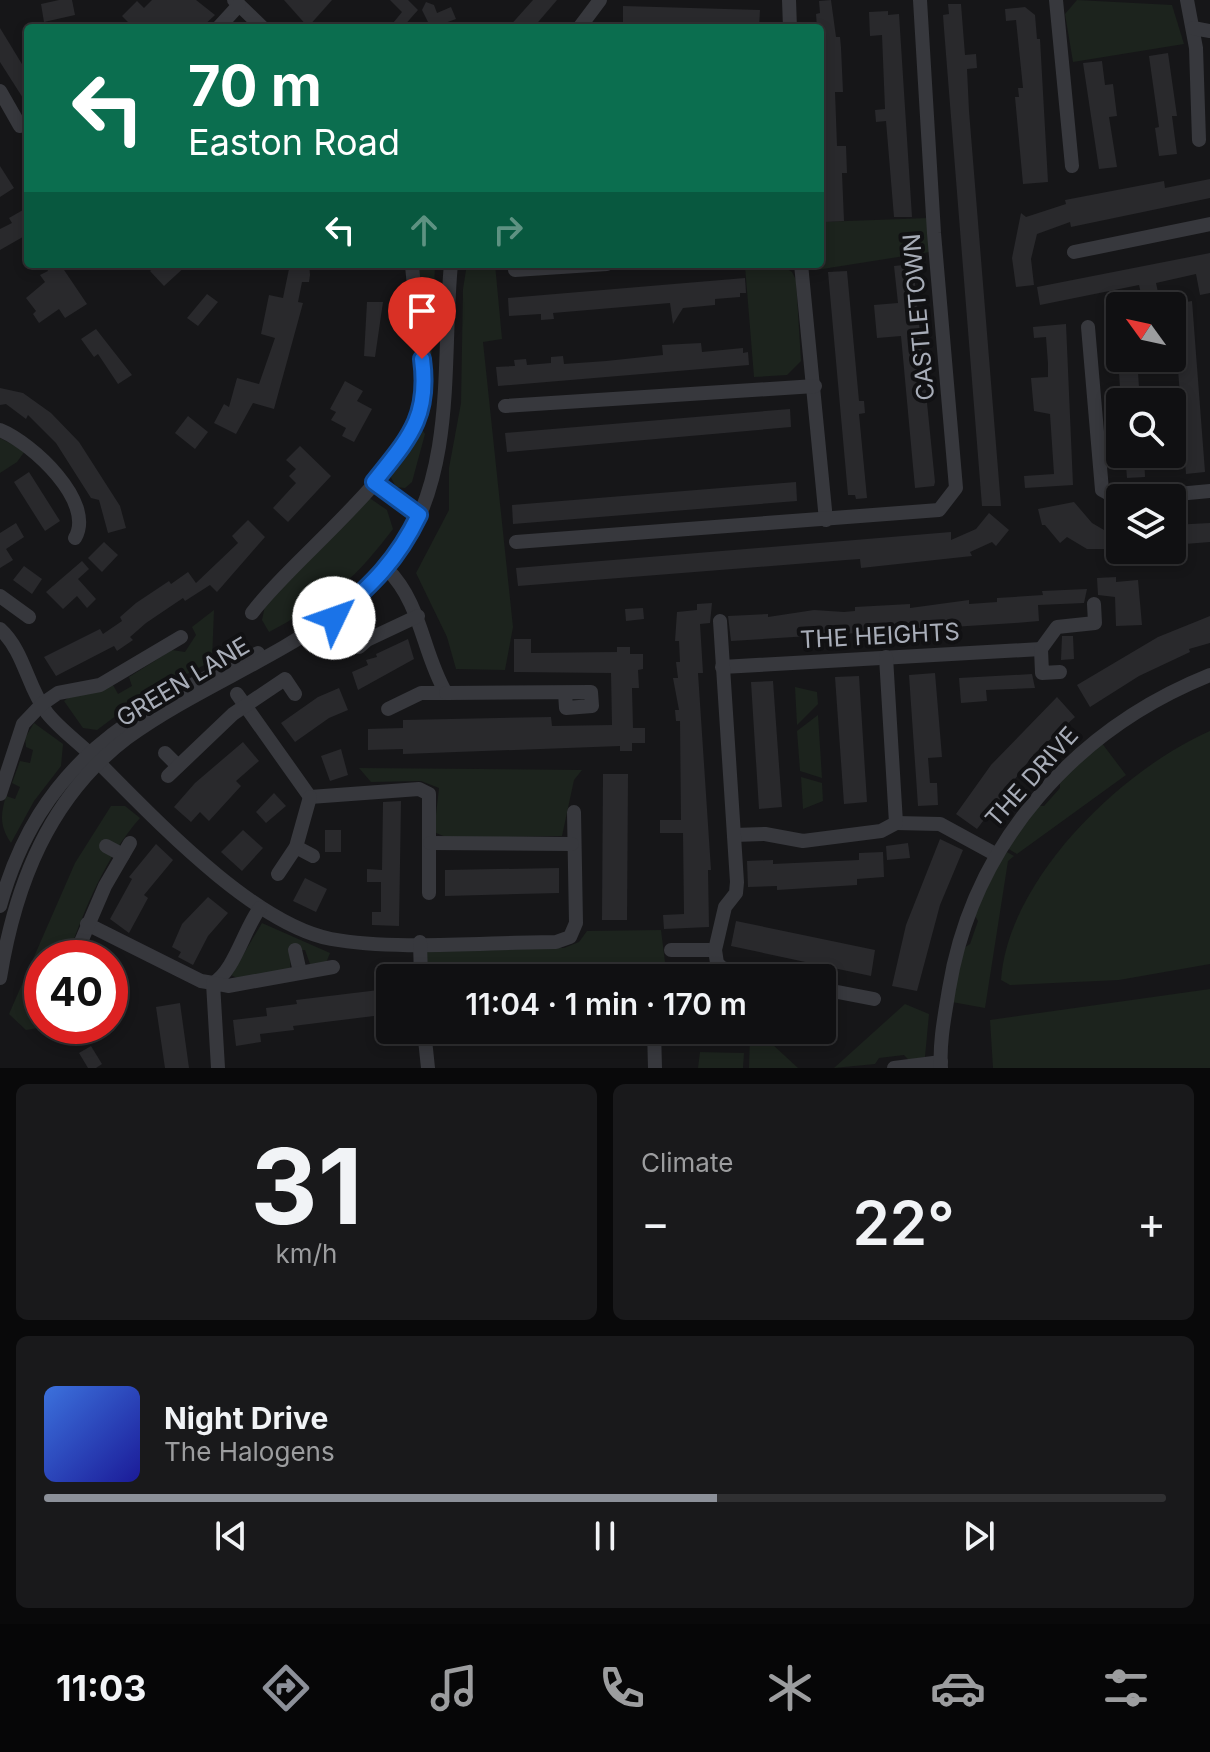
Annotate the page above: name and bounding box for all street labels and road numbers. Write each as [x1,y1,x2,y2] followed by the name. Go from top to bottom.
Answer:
[897,232,940,402] street label: CASTLETOWN
[799,617,961,654] street label: THE HEIGHTS
[111,631,254,733] street label: GREEN LANE
[979,721,1084,833] street label: THE DRIVE

